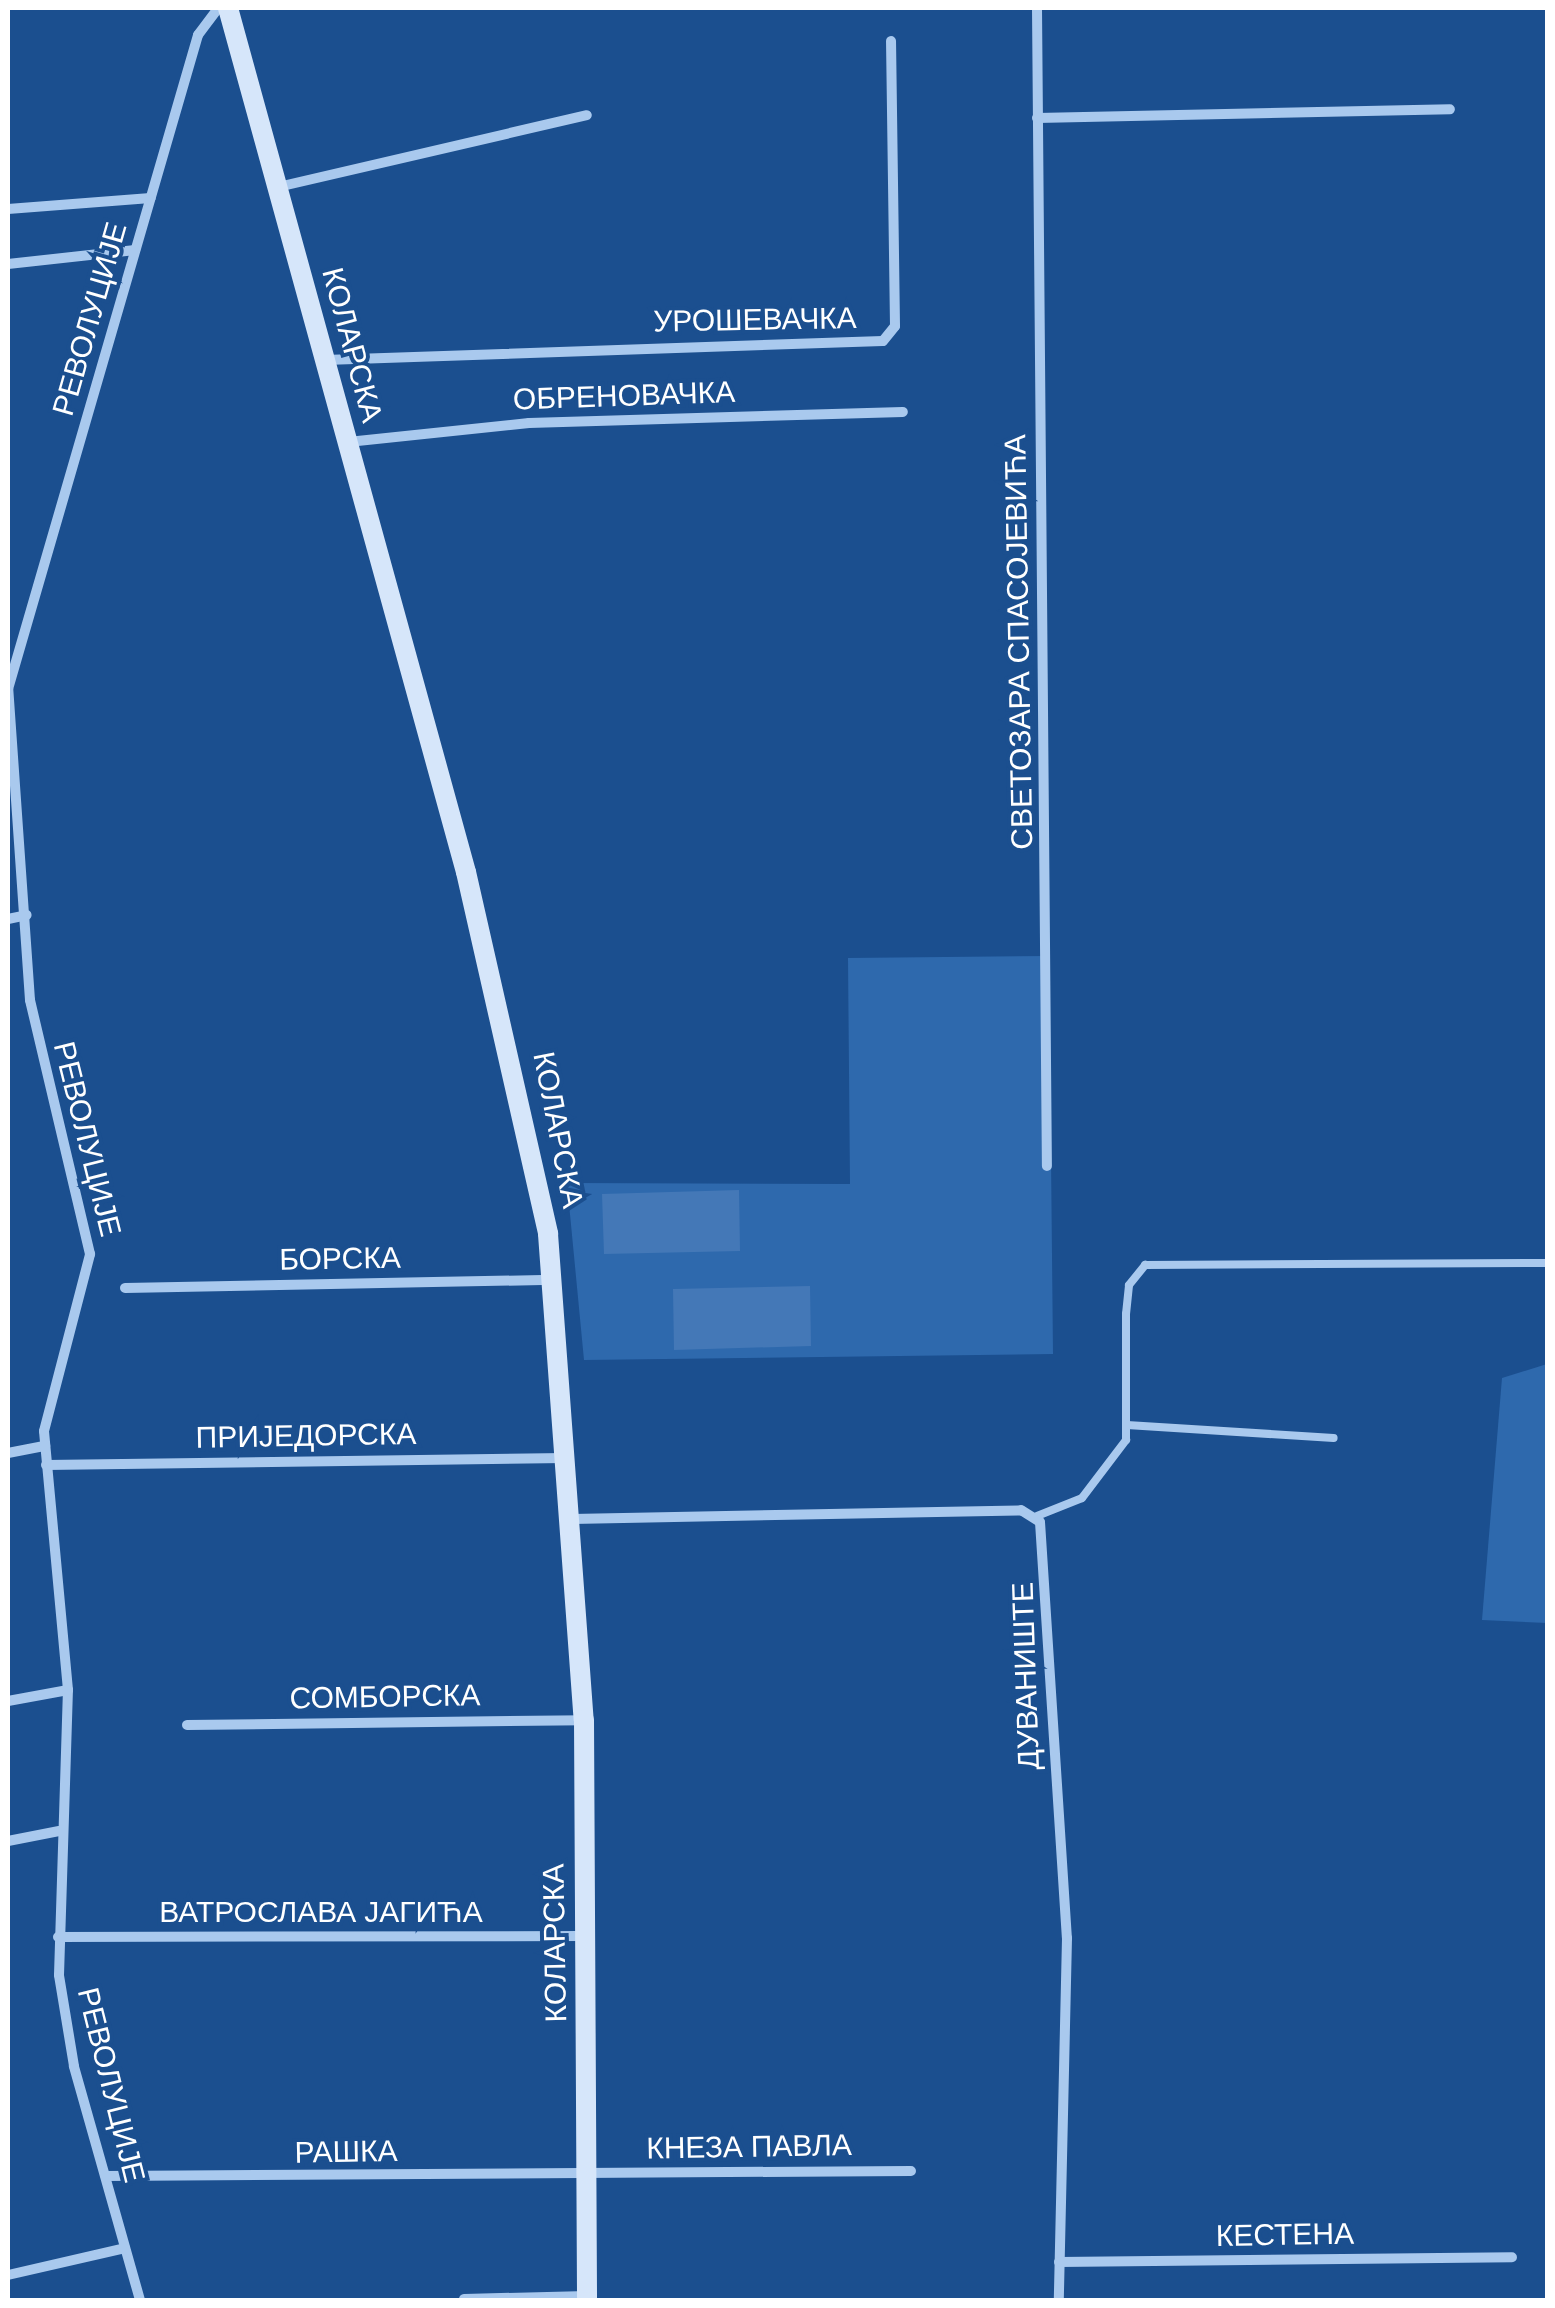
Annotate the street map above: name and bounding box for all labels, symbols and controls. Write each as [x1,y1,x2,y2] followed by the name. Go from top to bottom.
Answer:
[45,218,135,420] street label: РЕВОЛУЦИЈЕ
[314,264,390,426] street label: КОЛАРСКА
[653,300,857,340] street label: УРОШЕВАЧКА
[512,374,736,418] street label: ОБРЕНОВАЧКА
[997,434,1041,850] street label: СВЕТОЗАРА СПАСОЈЕВИЋА
[45,1038,129,1240] street label: РЕВОЛУЦИЈЕ
[525,1049,591,1211] street label: КОЛАРСКА
[279,1240,401,1278] street label: БОРСКА
[195,1416,417,1456] street label: ПРИЈЕДОРСКА
[1005,1582,1047,1770] street label: ДУВАНИШТЕ
[289,1677,481,1717] street label: СОМБОРСКА
[536,1863,574,2023] street label: КОЛАРСКА
[159,1894,483,1930] street label: ВАТРОСЛАВА ЈАГИЋА
[69,1984,153,2186] street label: РЕВОЛУЦИЈЕ
[646,2127,852,2167] street label: КНЕЗА ПАВЛА
[294,2133,398,2171] street label: РАШКА
[1216,2216,1354,2254] street label: КЕСТЕНА

